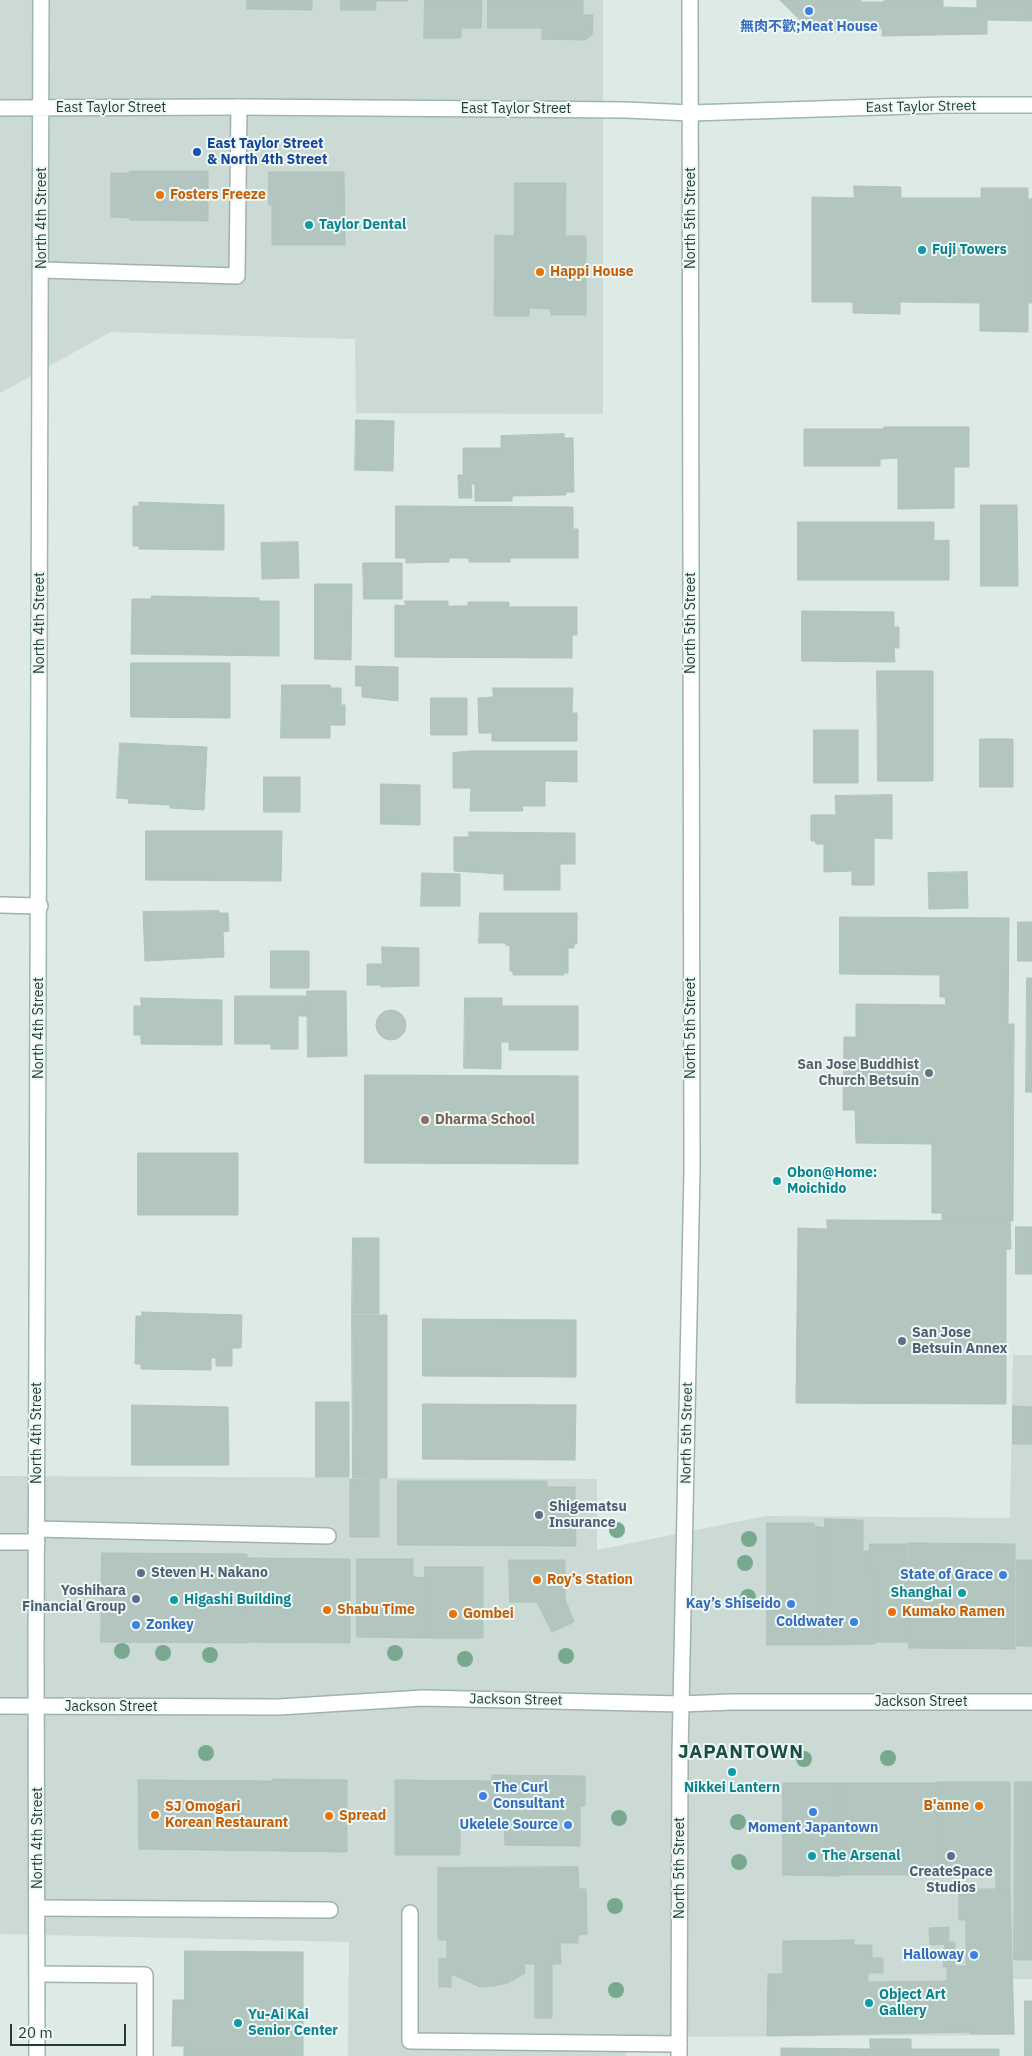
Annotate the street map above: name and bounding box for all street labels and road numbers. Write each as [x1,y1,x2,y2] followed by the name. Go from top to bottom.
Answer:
[866,98,976,116] street label: East Taylor Street
[56,100,166,116] street label: East Taylor Street
[461,101,571,117] street label: East Taylor Street
[34,167,50,269] street label: North 4th Street
[683,167,699,269] street label: North 5th Street
[32,572,48,674] street label: North 4th Street
[683,572,699,674] street label: North 5th Street
[31,977,47,1079] street label: North 4th Street
[683,977,699,1079] street label: North 5th Street
[29,1382,45,1484] street label: North 4th Street
[678,1382,696,1484] street label: North 5th Street
[469,1691,563,1709] street label: Jackson Street
[874,1694,968,1710] street label: Jackson Street
[64,1699,158,1715] street label: Jackson Street
[30,1787,46,1889] street label: North 4th Street
[672,1817,688,1919] street label: North 5th Street

